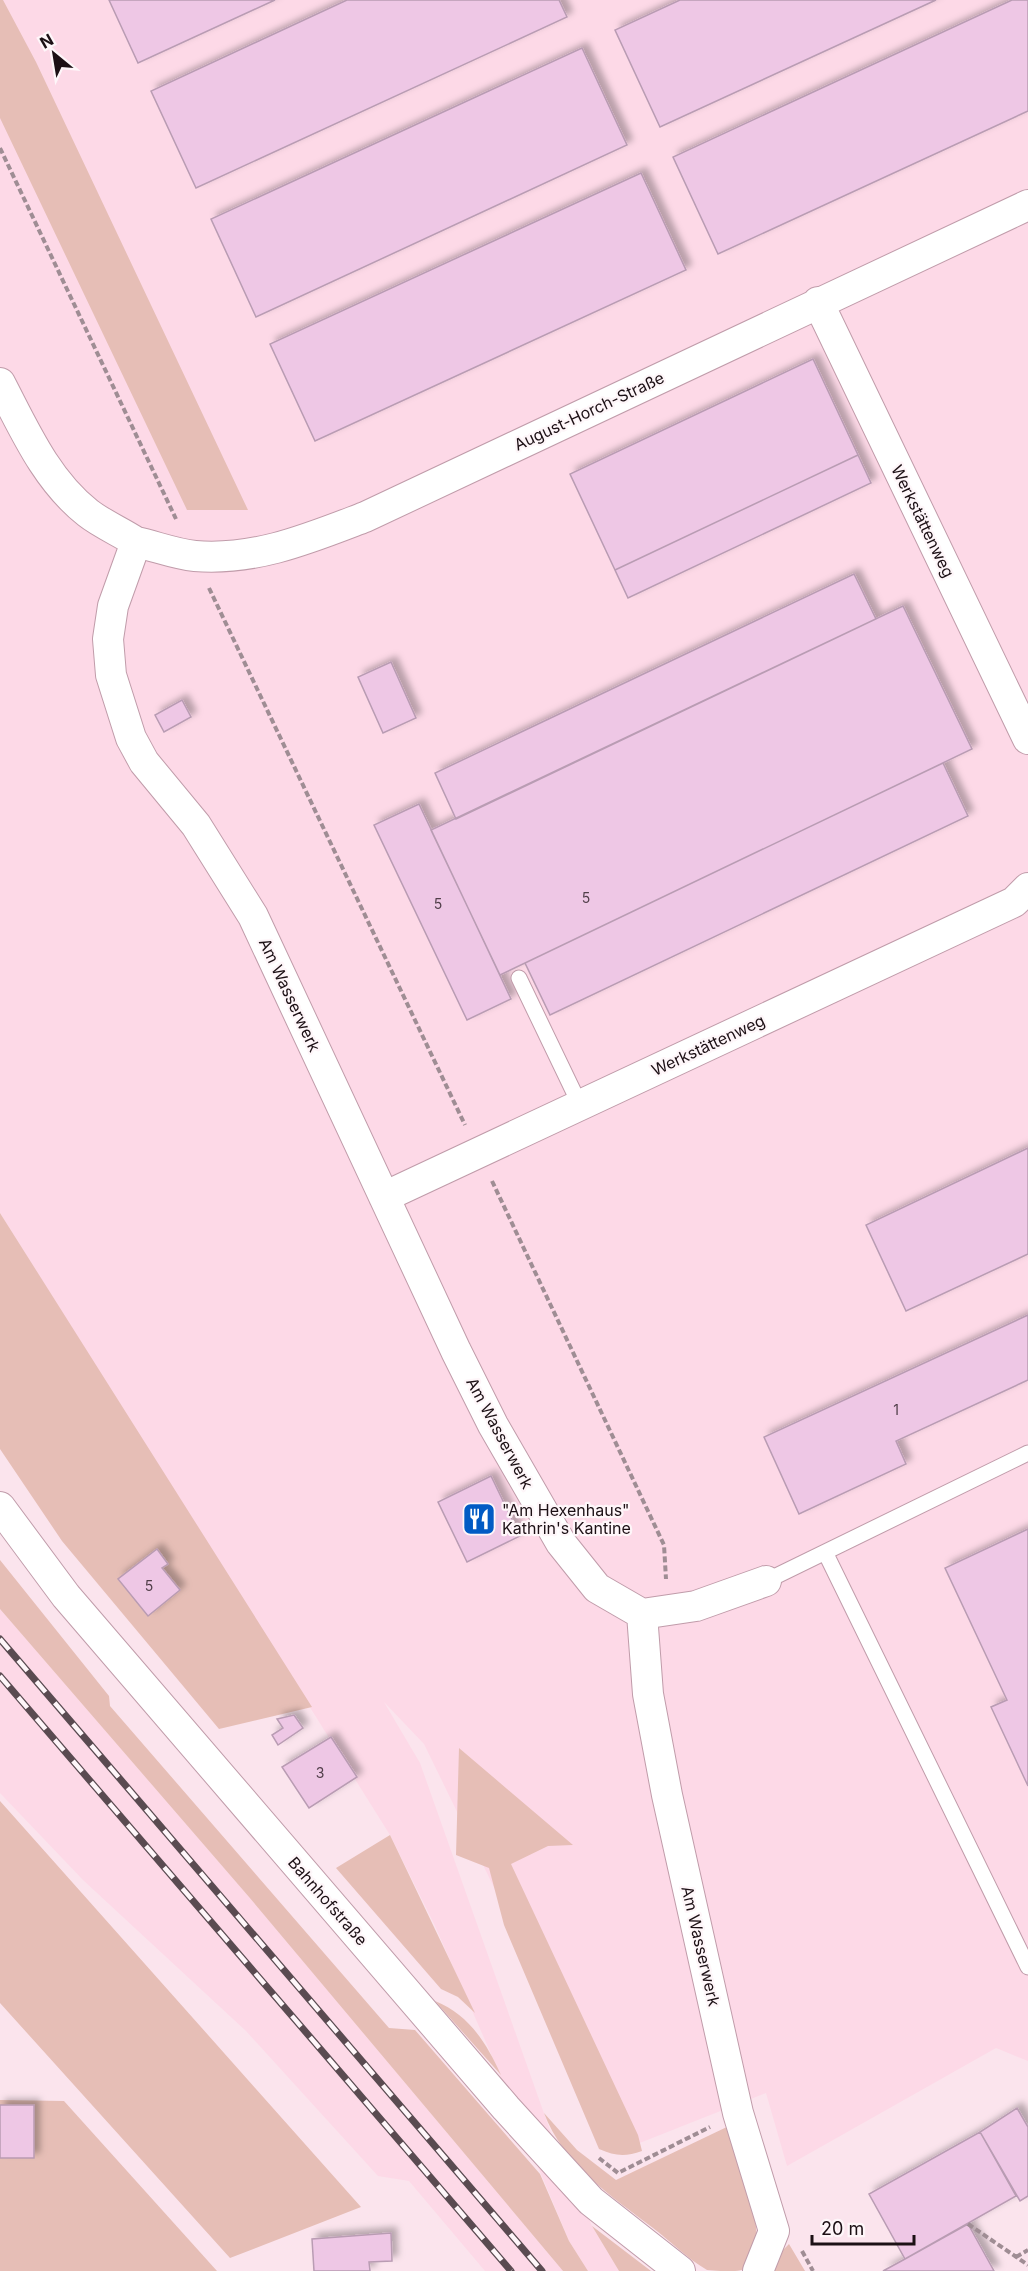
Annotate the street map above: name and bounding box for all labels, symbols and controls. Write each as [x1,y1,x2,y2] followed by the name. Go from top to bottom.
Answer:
[24,24,84,84] north arrow
[36,29,57,53] text: N
[511,367,667,455] street label: August-Horch-Straße
[887,461,959,581] street label: Werkstättenweg
[582,889,590,906] house number: 5
[434,895,442,912] house number: 5
[255,935,325,1055] street label: Am Wasserwerk
[648,1010,768,1080] street label: Werkstättenweg
[462,1374,538,1492] street label: Am Wasserwerk
[893,1401,899,1418] house number: 1
[502,1500,631,1538] place label: "Am Hexenhaus" Kathrin's Kantine
[461,1501,497,1537] restaurant icon: "Am Hexenhaus" Kathrin's Kantine
[145,1577,153,1594] house number: 5
[316,1764,324,1781] house number: 3
[284,1853,372,1949] street label: Bahnhofstraße
[677,1884,725,2008] street label: Am Wasserwerk
[812,2208,914,2246] scale bar
[821,2218,864,2239] text: 20 m

